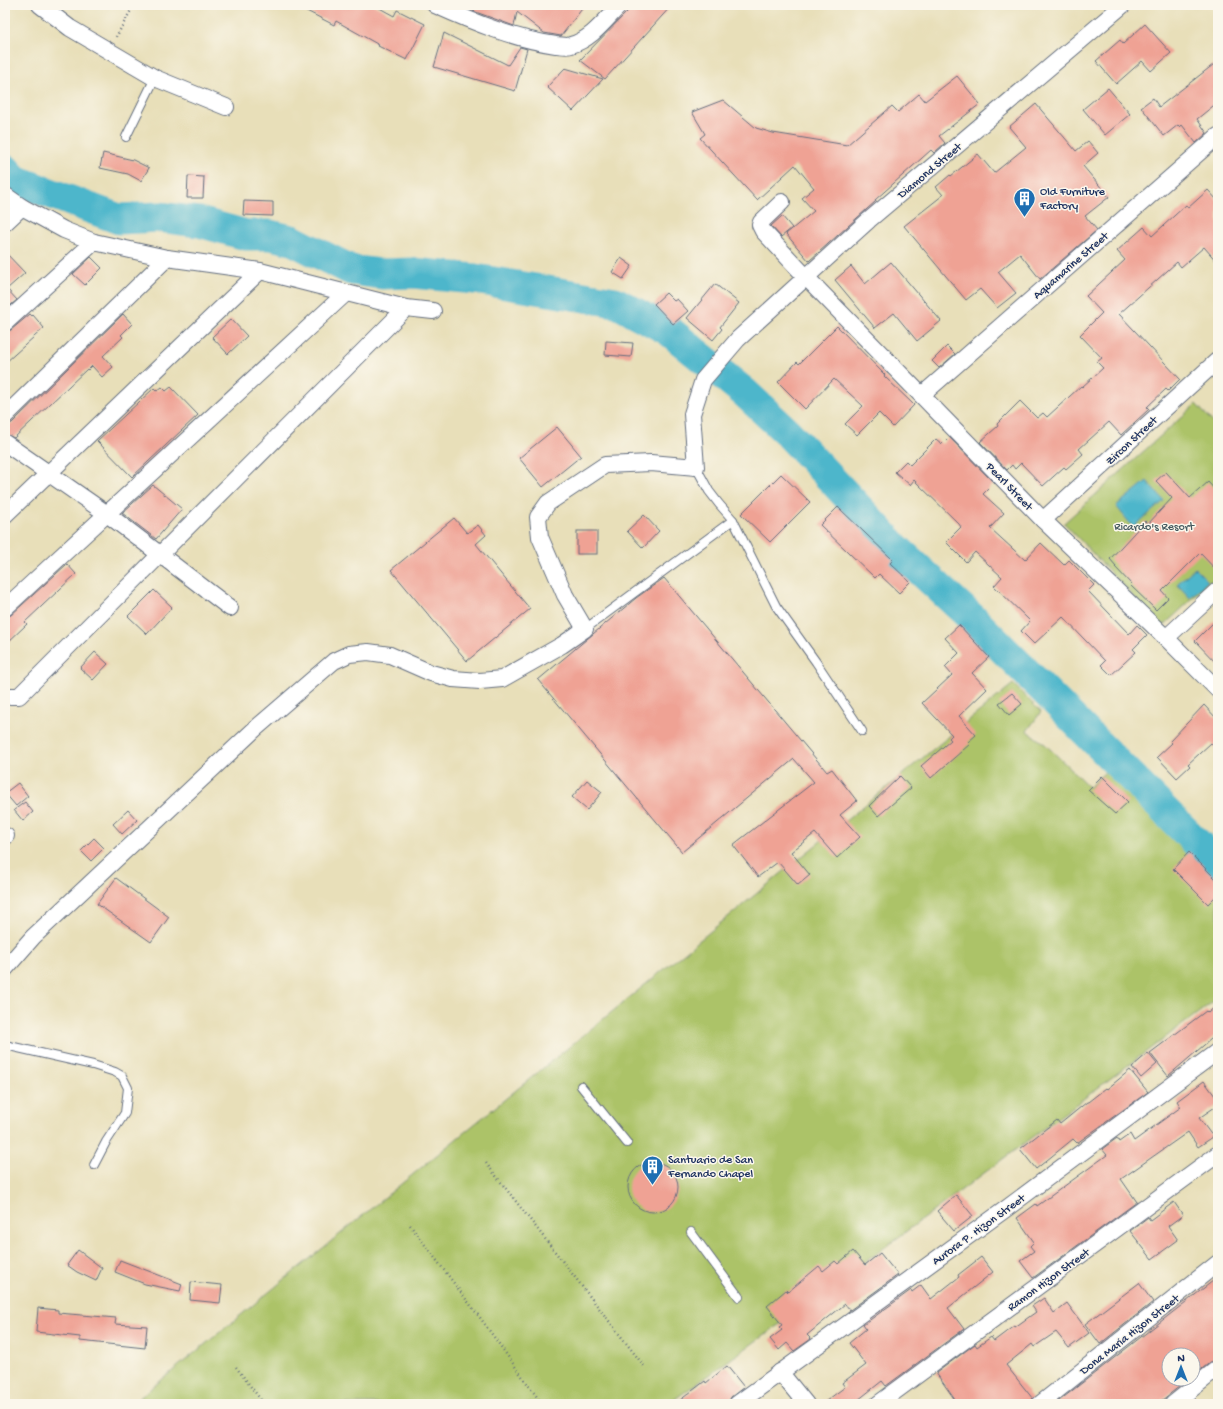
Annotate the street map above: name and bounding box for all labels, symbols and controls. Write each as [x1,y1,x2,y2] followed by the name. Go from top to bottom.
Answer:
[895,140,966,203] street label: Diamond Street
[1012,185,1038,218] building icon: Old Furniture Factory
[1039,186,1106,214] place label: Old Furniture Factory
[1031,229,1113,303] street label: Aquamarine Street
[1104,413,1162,469] street label: Zircon Street
[982,460,1036,515] street label: Pearl Street
[1114,521,1195,535] park label: Ricardo's Resort
[640,1153,666,1186] building icon: Santuario de San Fernando Chapel
[667,1154,753,1182] place label: Santuario de San Fernando Chapel
[930,1191,1029,1269] street label: Aurora P. Hizon Street
[1006,1246,1094,1315] street label: Ramon Hizon Street
[1077,1292,1184,1379] street label: Dona Maria Hizon Street
[1161,1347,1201,1387] north arrow
[1177,1353,1185,1365] text: N

